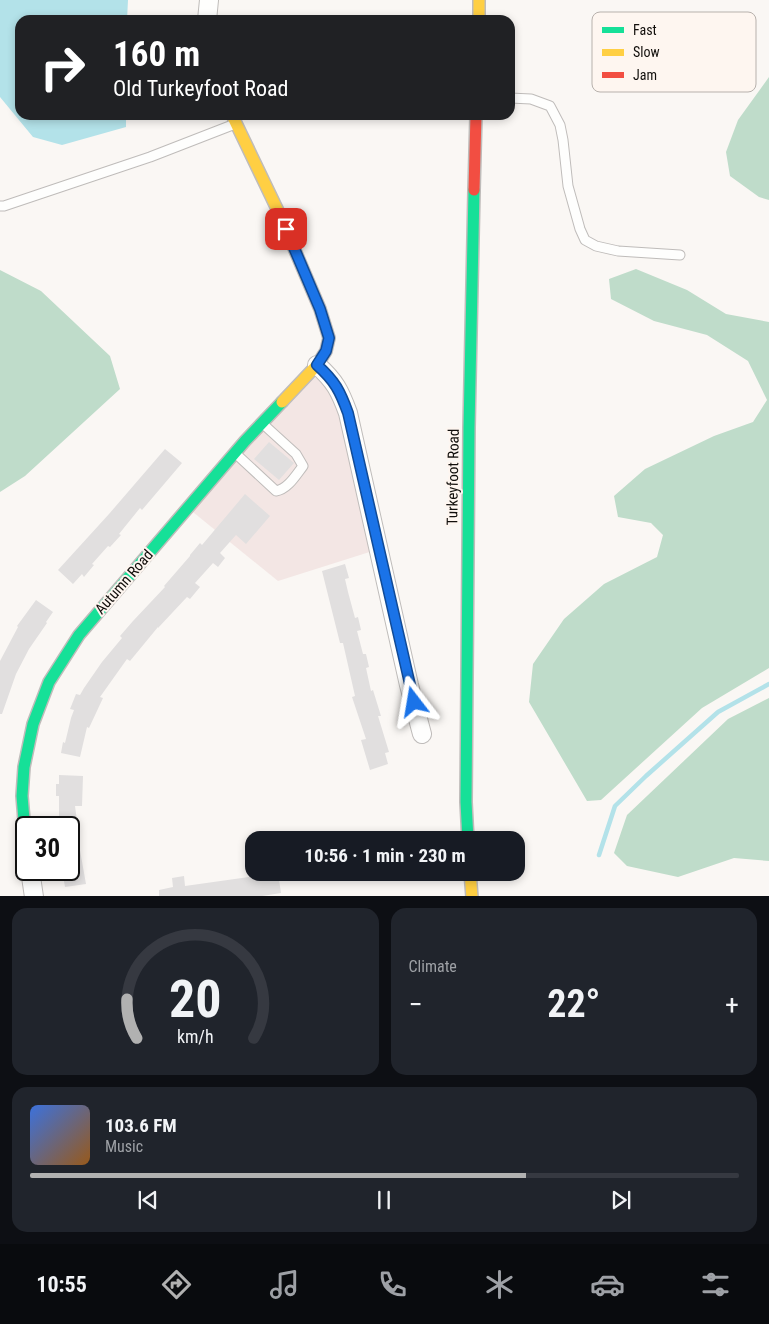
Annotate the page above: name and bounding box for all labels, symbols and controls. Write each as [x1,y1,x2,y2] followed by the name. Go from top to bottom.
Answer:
[592,12,756,92] legend
[633,22,657,38] text: Fast
[113,34,200,75] text: 160 m
[30,35,95,100] icon: right
[633,44,660,60] text: Slow
[633,67,657,83] text: Jam
[113,76,289,101] text: Old Turkeyfoot Road
[265,208,307,250] pin
[272,215,300,243] icon: arrive
[443,429,463,525] street label: Turkeyfoot Road
[91,546,157,618] street label: Autumn Road
[387,675,439,727] position arrow
[15,816,80,881] speed limit sign: 30
[304,844,466,867] text: 10:56 · 1 min · 230 m
[409,957,457,976] text: Climate
[169,969,222,1030] text: 20
[547,982,600,1026] text: 22°
[409,988,423,1021] text: −
[725,988,739,1021] text: +
[177,1026,214,1047] text: km/h
[105,1114,177,1137] text: 103.6 FM
[105,1137,143,1156] text: Music
[134,1186,162,1214] icon: previous
[370,1186,398,1214] icon: pause
[607,1186,635,1214] icon: next
[159,1267,194,1302] icon: directions
[267,1267,302,1302] icon: music
[375,1267,410,1302] icon: phone
[482,1267,517,1302] icon: climate
[590,1267,625,1302] icon: car
[698,1267,733,1302] icon: filters
[36,1272,87,1297] text: 10:55

